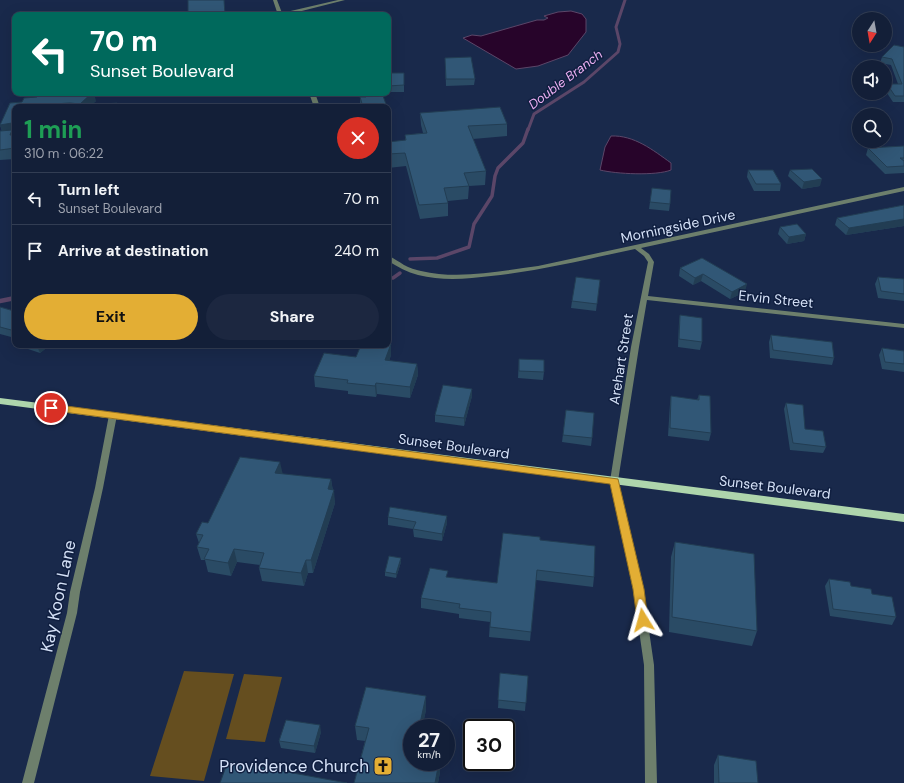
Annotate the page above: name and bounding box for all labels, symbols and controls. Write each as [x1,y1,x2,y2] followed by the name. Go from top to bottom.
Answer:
[852,12,892,52] north arrow
[852,12,892,148] map controls
[90,23,158,60] text: 70 m
[24,28,76,80] icon: left
[525,46,606,113] water label: Double Branch
[90,59,234,83] text: Sunset Boulevard
[852,60,892,100] button: sound
[852,108,892,148] button: search
[24,114,82,145] text: 1 min
[337,117,379,159] button: close
[24,145,104,162] text: 310 m · 06:22
[58,180,119,200] text: Turn left
[24,188,46,210] icon: left
[344,189,379,209] text: 70 m
[58,200,162,217] text: Sunset Boulevard
[619,205,737,247] street label: Morningside Drive
[24,240,46,262] icon: arrive
[58,241,209,261] text: Arrive at destination
[334,241,379,261] text: 240 m
[738,286,814,312] street label: Ervin Street
[24,294,198,340] button: Exit
[206,294,379,340] button: Share
[605,312,637,406] street label: Arehart Street
[34,391,68,425] pin
[40,397,62,419] icon: arrive
[397,429,511,463] street label: Sunset Boulevard
[718,471,832,503] street label: Sunset Boulevard
[35,538,81,654] street label: Kay Koon Lane
[622,599,664,641] position arrow
[463,719,515,771] speed limit sign: 30
[418,727,440,753] text: 27
[417,748,441,761] text: km/h
[219,755,369,777] place label: Providence Church
[372,755,394,777] church icon: Providence Church

